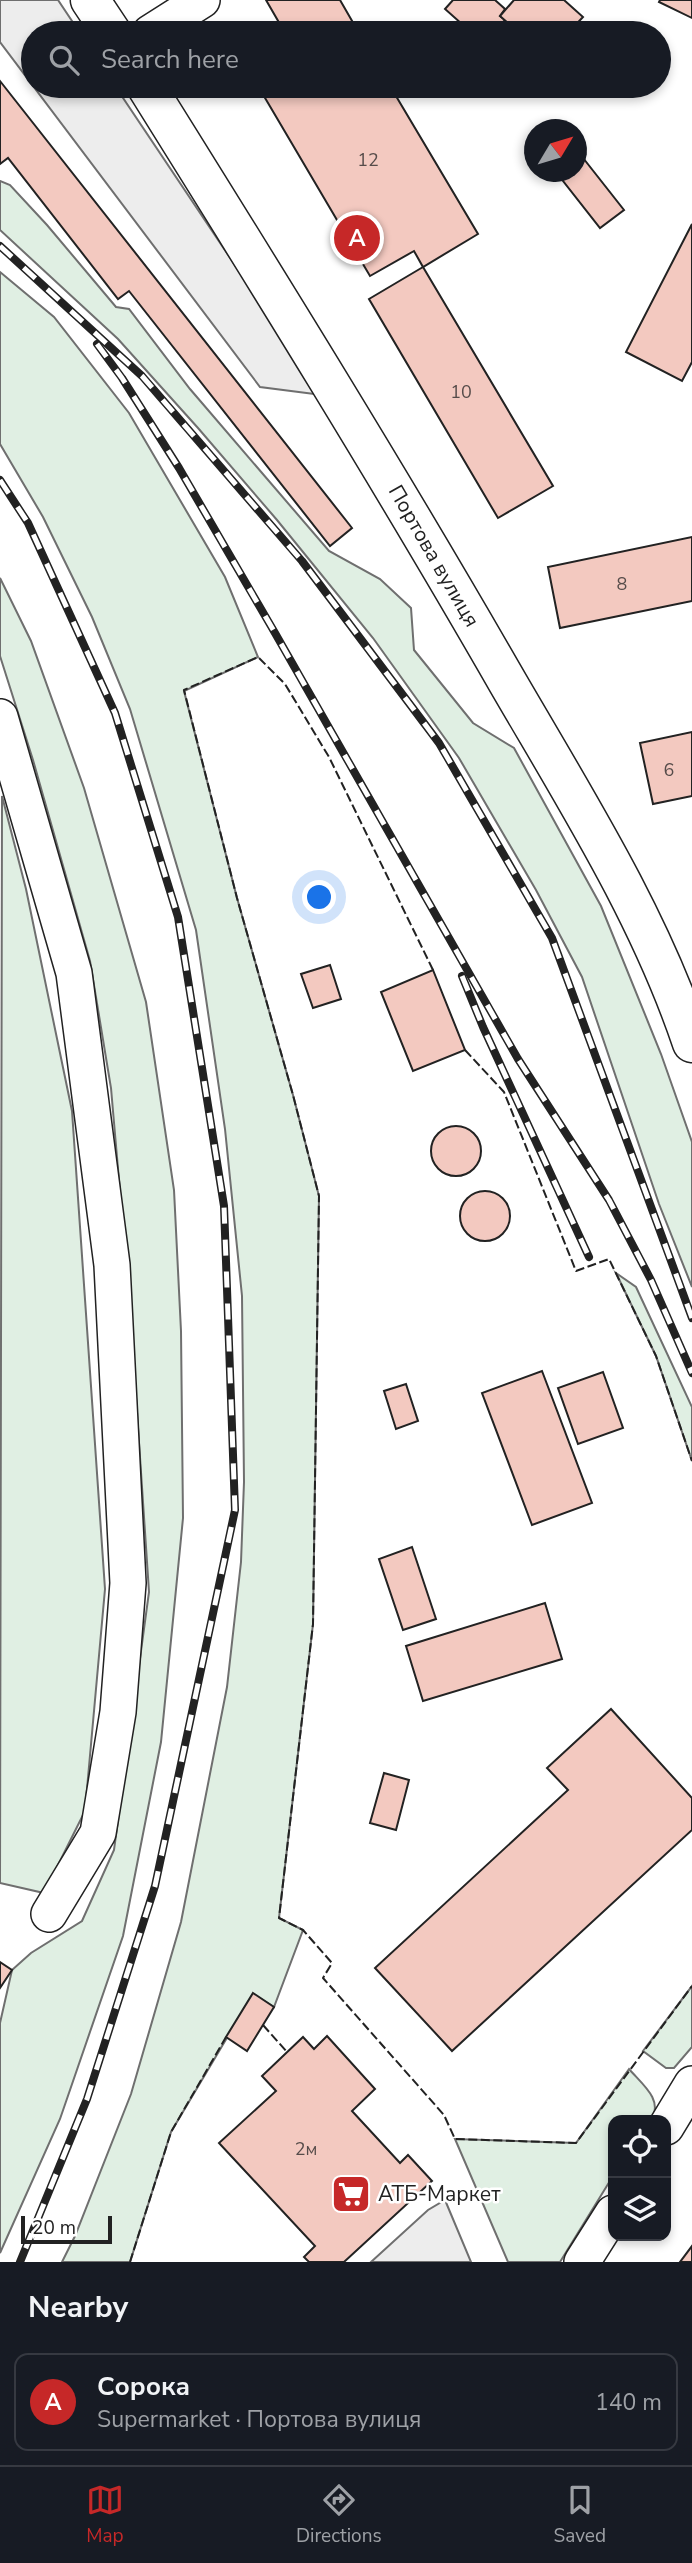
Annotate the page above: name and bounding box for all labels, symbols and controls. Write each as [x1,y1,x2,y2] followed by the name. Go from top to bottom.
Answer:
[21,21,671,98] search box
[45,41,83,79] icon: search
[101,42,239,77] text: Search here
[524,119,587,182] north arrow
[357,148,379,172] house number: 12
[334,212,380,264] pin: A
[450,380,472,404] house number: 10
[382,480,486,632] street label: Портова вулиця
[617,572,627,596] house number: 8
[664,758,674,782] house number: 6
[302,880,336,914] your location
[608,2115,671,2241] map controls
[608,2115,671,2178] button: locate
[295,2137,317,2161] house number: 2м
[330,2173,372,2215] supermarket icon: АТБ-Маркет
[608,2178,671,2241] button: layers
[378,2180,501,2208] place label: АТБ-Маркет
[21,2213,112,2245] scale bar
[32,2215,76,2241] text: 20 m
[28,2287,128,2328] text: Nearby
[97,2369,190,2404] text: Сорока
[44,2387,62,2418] text: A
[595,2387,662,2418] text: 140 m
[97,2404,421,2435] text: Supermarket · Портова вулиця
[86,2481,124,2549] tab: Map
[296,2481,382,2549] tab: Directions
[554,2481,606,2549] tab: Saved

